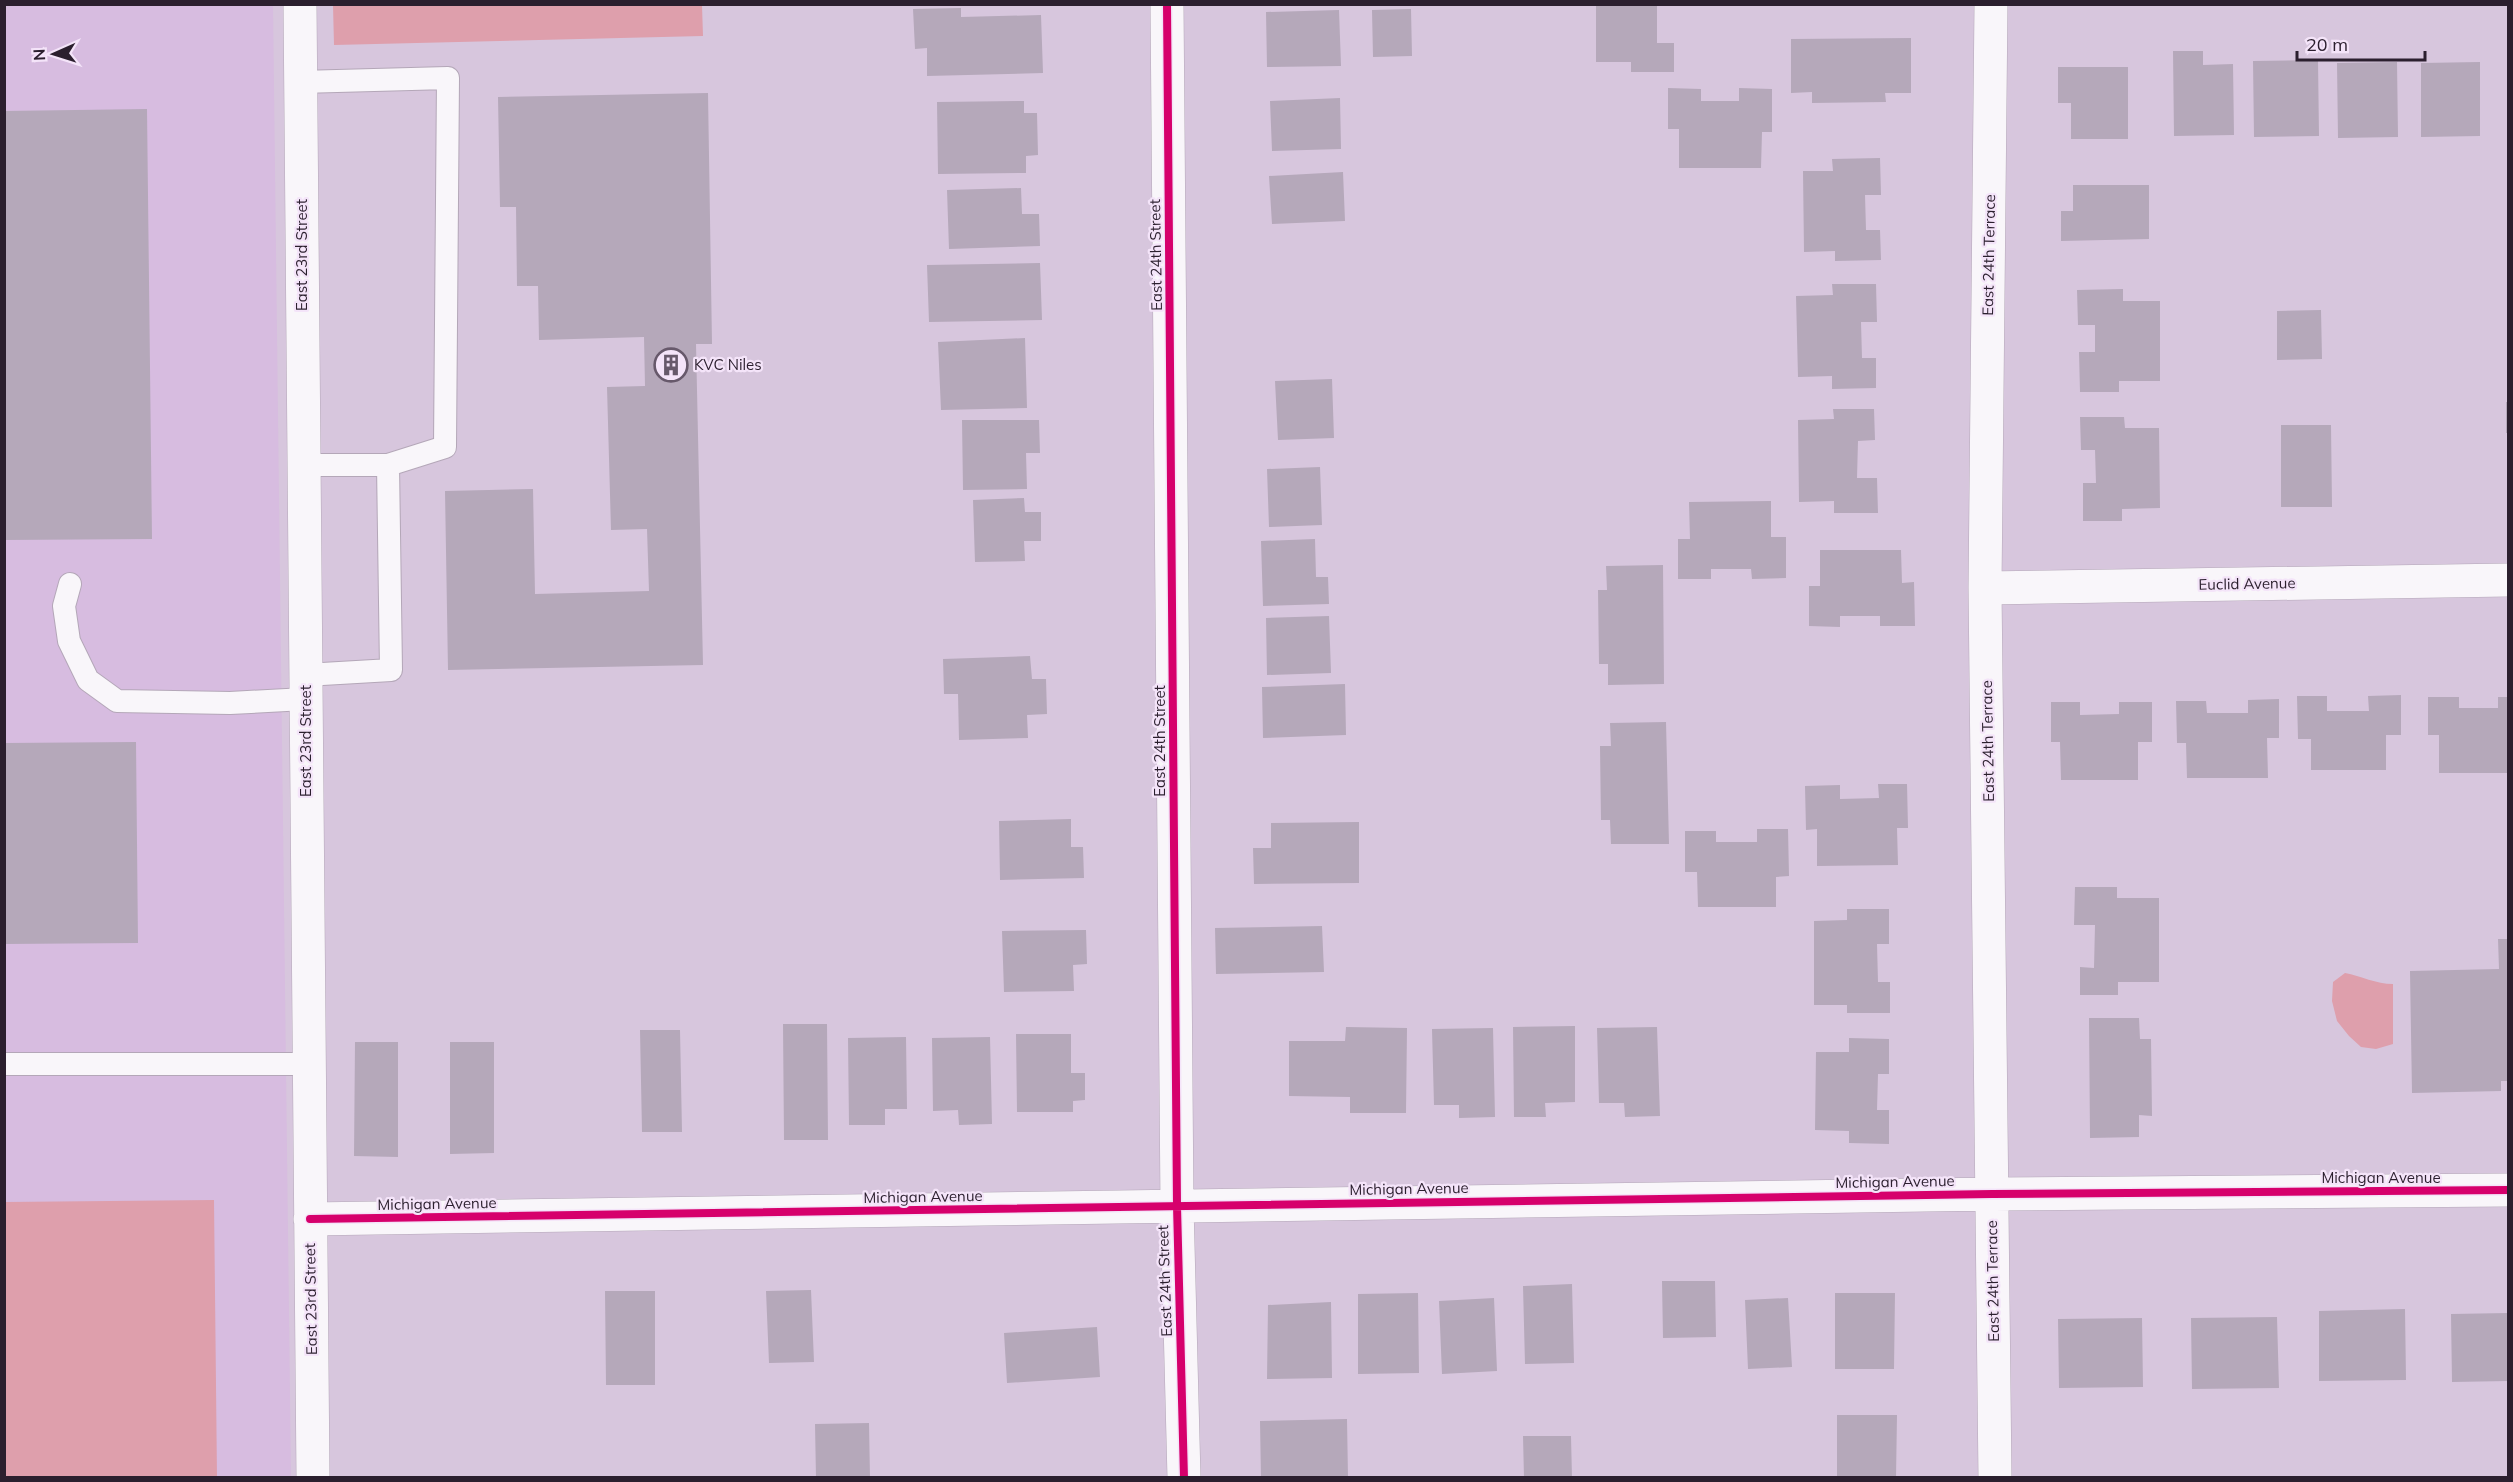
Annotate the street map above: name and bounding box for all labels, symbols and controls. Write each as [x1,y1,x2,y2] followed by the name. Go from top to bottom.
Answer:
[24,24,84,84] north arrow
[2297,24,2424,62] scale bar
[2306,33,2348,56] text: 20 m
[29,48,49,61] text: N
[1978,194,1999,316] street label: East 24th Terrace
[292,199,311,311] street label: East 23rd Street
[1145,199,1166,311] street label: East 24th Street
[653,347,689,383] building icon: KVC Niles
[694,355,762,374] place label: KVC Niles
[2198,573,2296,594] street label: Euclid Avenue
[1977,680,1998,802] street label: East 24th Terrace
[296,685,315,797] street label: East 23rd Street
[1150,685,1169,797] street label: East 24th Street
[2321,1168,2441,1187] street label: Michigan Avenue
[1835,1171,1955,1192] street label: Michigan Avenue
[1349,1178,1469,1199] street label: Michigan Avenue
[863,1186,983,1207] street label: Michigan Avenue
[377,1193,497,1214] street label: Michigan Avenue
[1982,1220,2003,1342] street label: East 24th Terrace
[1153,1225,1176,1337] street label: East 24th Street
[300,1243,321,1355] street label: East 23rd Street

